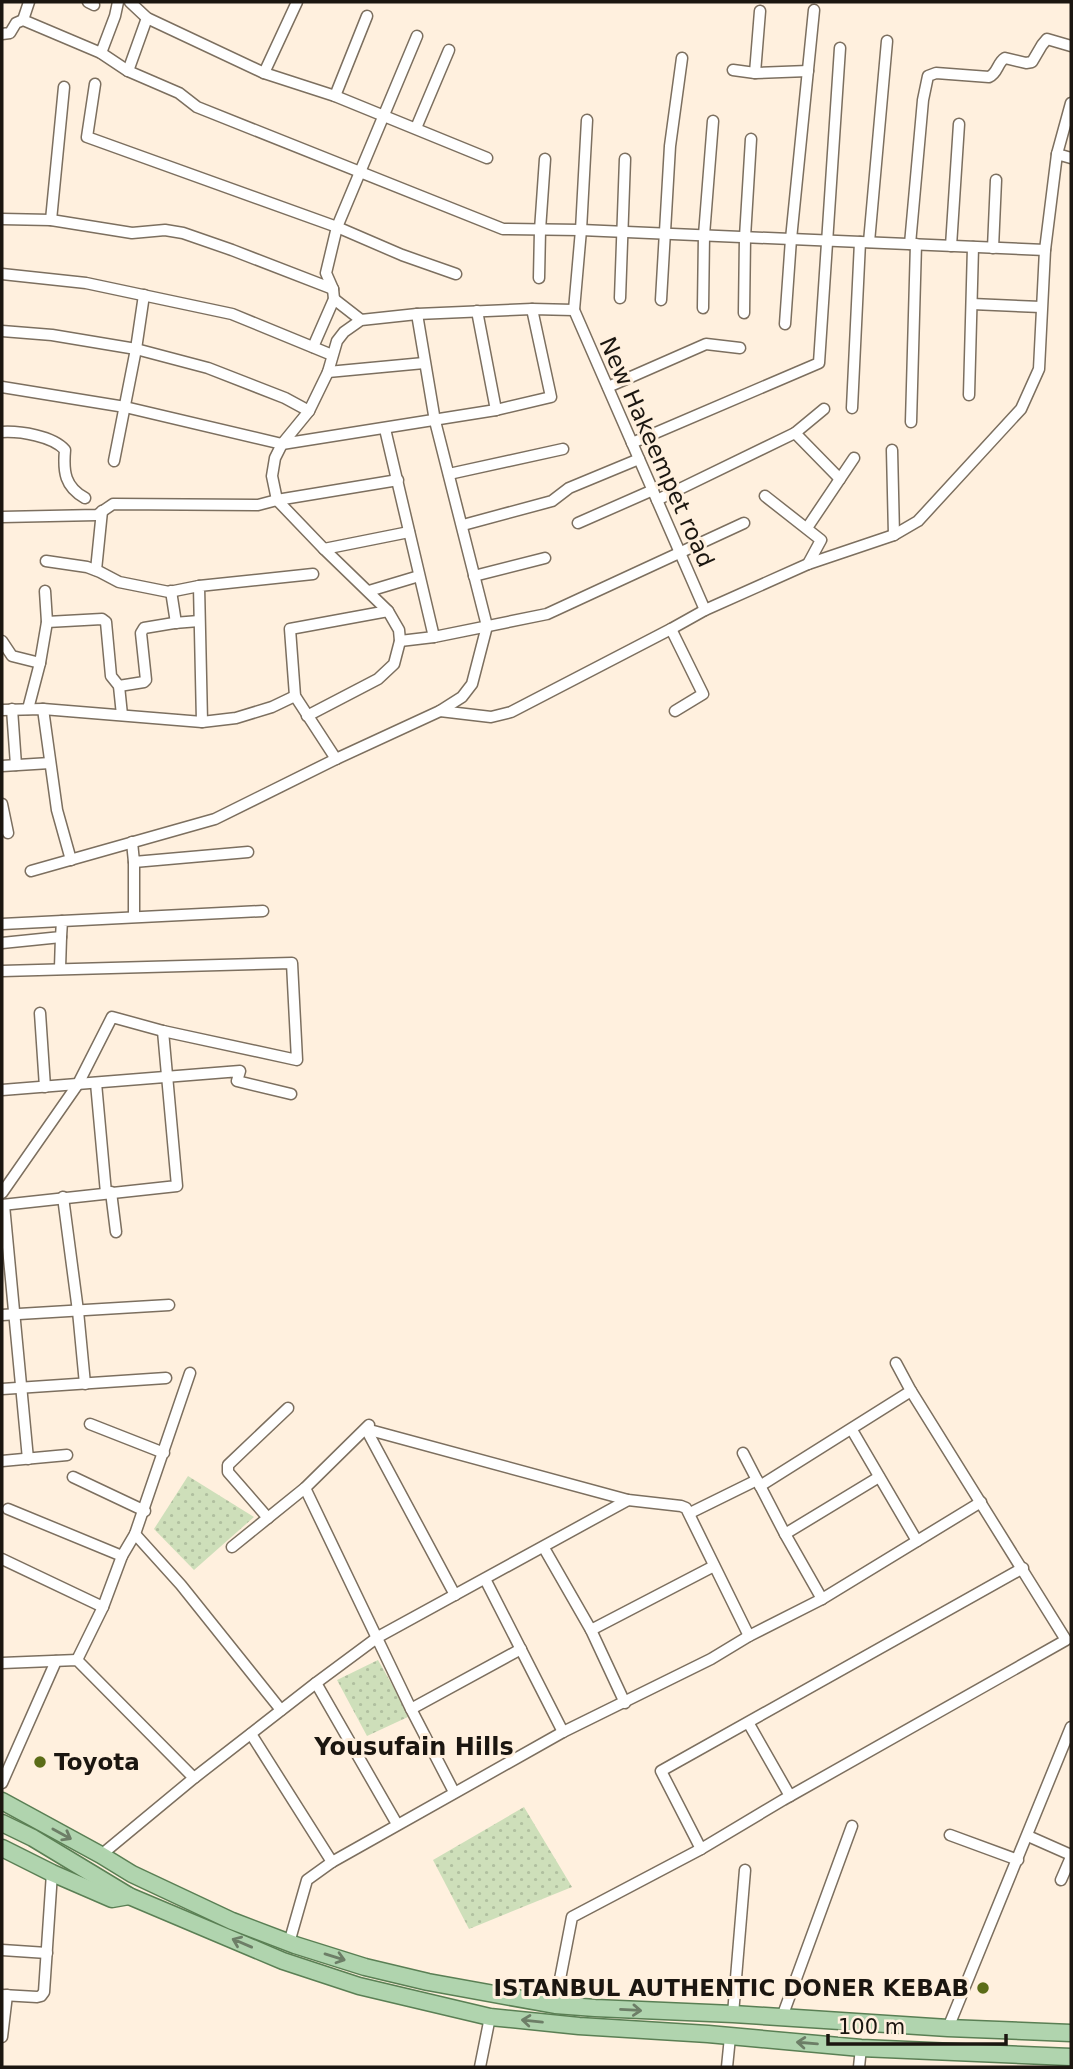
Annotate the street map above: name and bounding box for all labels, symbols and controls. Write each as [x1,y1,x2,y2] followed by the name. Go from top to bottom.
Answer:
[595,333,719,571] street label: New Hakeempet road
[313,1733,514,1761] district label: Yousufain Hills
[54,1749,140,1775] place label: Toyota
[32,1754,48,1770] marker: Toyota
[51,1827,72,1841] one-way arrow
[232,1936,253,1949] one-way arrow
[324,1952,346,1965] one-way arrow
[494,1975,969,2001] place label: ISTANBUL AUTHENTIC DONER KEBAB
[975,1980,991,1996] marker: ISTANBUL AUTHENTIC DONER KEBAB
[828,2002,1006,2046] scale bar
[619,2004,642,2017] one-way arrow
[521,2014,544,2027] one-way arrow
[838,2015,905,2039] text: 100 m
[797,2036,819,2049] one-way arrow

